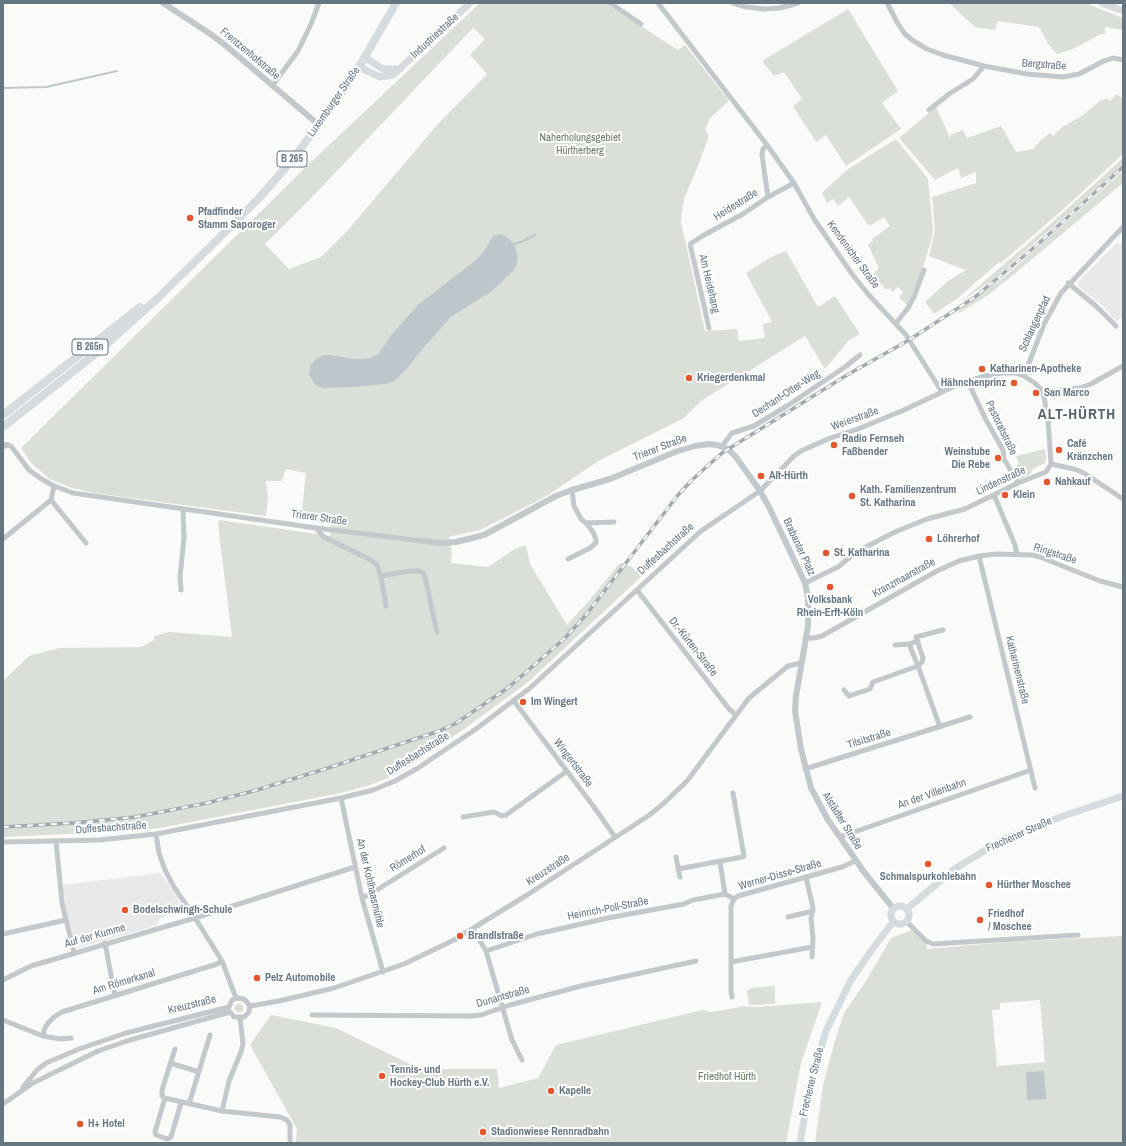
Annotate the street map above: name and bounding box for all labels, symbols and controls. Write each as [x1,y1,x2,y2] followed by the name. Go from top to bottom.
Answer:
[408,10,462,62] street label: Industriestraße
[218,25,282,83] street label: Frentzenhofstraße
[1021,57,1067,73] street label: Bergstraße
[305,64,363,140] street label: Luxemburger Straße
[539,131,621,157] park label: Naherholungsgebiet Hürtherberg
[277,151,307,167] road number: B 265
[711,186,761,224] street label: Heidestraße
[198,205,276,231] place label: Pfadfinder Stamm Saporoger
[185,213,195,223] marker: Pfadfinder Stamm Saporoger
[824,218,882,292] street label: Kendenicher Straße
[696,253,722,315] street label: Am Heidehang
[1016,294,1054,354] street label: Schlangenpfad
[72,339,108,355] road number: B 265n
[990,362,1081,376] place label: Katharinen-Apotheke
[977,364,987,374] marker: Katharinen-Apotheke
[750,367,822,421] street label: Dechant-Otter-Weg
[697,371,765,385] place label: Kriegerdenkmal
[684,373,694,383] marker: Kriegerdenkmal
[941,376,1006,390] place label: Hähnchenprinz
[1009,378,1019,388] marker: Hähnchenprinz
[1044,386,1090,400] place label: San Marco
[1031,388,1041,398] marker: San Marco
[982,399,1020,457] street label: Pastoratstraße
[830,404,880,434] street label: Weierstraße
[1038,406,1116,424] district label: ALT-HÜRTH
[631,432,689,464] street label: Trierer Straße
[842,432,904,458] place label: Radio Fernseh Faßbender
[1067,437,1113,463] place label: Café Kränzchen
[829,440,839,450] marker: Radio Fernseh Faßbender
[945,445,990,471] place label: Weinstube Die Rebe
[1054,445,1064,455] marker: Café Kränzchen
[993,453,1003,463] marker: Weinstube Die Rebe
[974,464,1028,498] street label: Lindenstraße
[769,469,808,483] place label: Alt-Hürth
[756,471,766,481] marker: Alt-Hürth
[1055,475,1091,489] place label: Nahkauf
[1042,477,1052,487] marker: Nahkauf
[860,483,956,509] place label: Kath. Familienzentrum St. Katharina
[1013,488,1035,502] place label: Klein
[1000,490,1010,500] marker: Klein
[847,491,857,501] marker: Kath. Familienzentrum St. Katharina
[290,508,348,528] street label: Trierer Straße
[780,516,818,578] street label: Brabanter Platz
[635,520,697,578] street label: Duffesbachstraße
[937,532,980,546] place label: Löhrerhof
[924,534,934,544] marker: Löhrerhof
[1032,541,1078,567] street label: Ringstraße
[834,546,890,560] place label: St. Katharina
[821,548,831,558] marker: St. Katharina
[870,555,938,601] street label: Kranzmaarstraße
[825,582,835,592] marker: Volksbank Rhein-Erft-Köln
[797,593,863,619] place label: Volksbank Rhein-Erft-Köln
[666,615,720,679] street label: Dr.-Kürten-Straße
[1002,635,1032,705] street label: Katharinenstraße
[531,695,578,709] place label: Im Wingert
[518,697,528,707] marker: Im Wingert
[846,726,892,752] street label: Tilsitstraße
[384,730,452,778] street label: Duffesbachstraße
[551,736,595,790] street label: Wingertstraße
[896,776,968,812] street label: An der Villenbahn
[819,790,865,852] street label: Alstädter Straße
[984,815,1054,855] street label: Frechener Straße
[75,819,147,837] street label: Duffesbachstraße
[353,837,387,929] street label: An der Kohlhaasmühle
[388,843,428,875] street label: Römerhof
[524,851,572,889] street label: Kreuzstraße
[737,857,823,893] street label: Werner-Disse-Straße
[923,859,933,869] marker: Schmalspurkohlebahn
[880,870,976,884] place label: Schmalspurkohlebahn
[997,878,1071,892] place label: Hürther Moschee
[984,880,994,890] marker: Hürther Moschee
[566,895,650,923] street label: Heinrich-Poll-Straße
[133,903,232,917] place label: Bodelschwingh-Schule
[120,905,130,915] marker: Bodelschwingh-Schule
[988,907,1032,933] place label: Friedhof / Moschee
[975,915,985,925] marker: Friedhof / Moschee
[63,921,127,951] street label: Auf der Kumme
[468,929,524,943] place label: Brandlstraße
[455,931,465,941] marker: Brandlstraße
[91,966,157,998] street label: Am Römerkanal
[265,971,335,985] place label: Pelz Automobile
[252,973,262,983] marker: Pelz Automobile
[475,983,531,1011] street label: Dunantstraße
[167,993,217,1017] street label: Kreuzstraße
[797,1046,827,1118] street label: Frechener Straße
[390,1063,489,1089] place label: Tennis- und Hockey-Club Hürth e.V.
[698,1070,756,1084] park label: Friedhof Hürth
[377,1071,387,1081] marker: Tennis- und Hockey-Club Hürth e.V.
[559,1084,591,1098] place label: Kapelle
[546,1086,556,1096] marker: Kapelle
[88,1117,125,1131] place label: H+ Hotel
[75,1119,85,1129] marker: H+ Hotel
[491,1125,609,1139] place label: Stadionwiese Rennradbahn
[478,1127,488,1137] marker: Stadionwiese Rennradbahn

